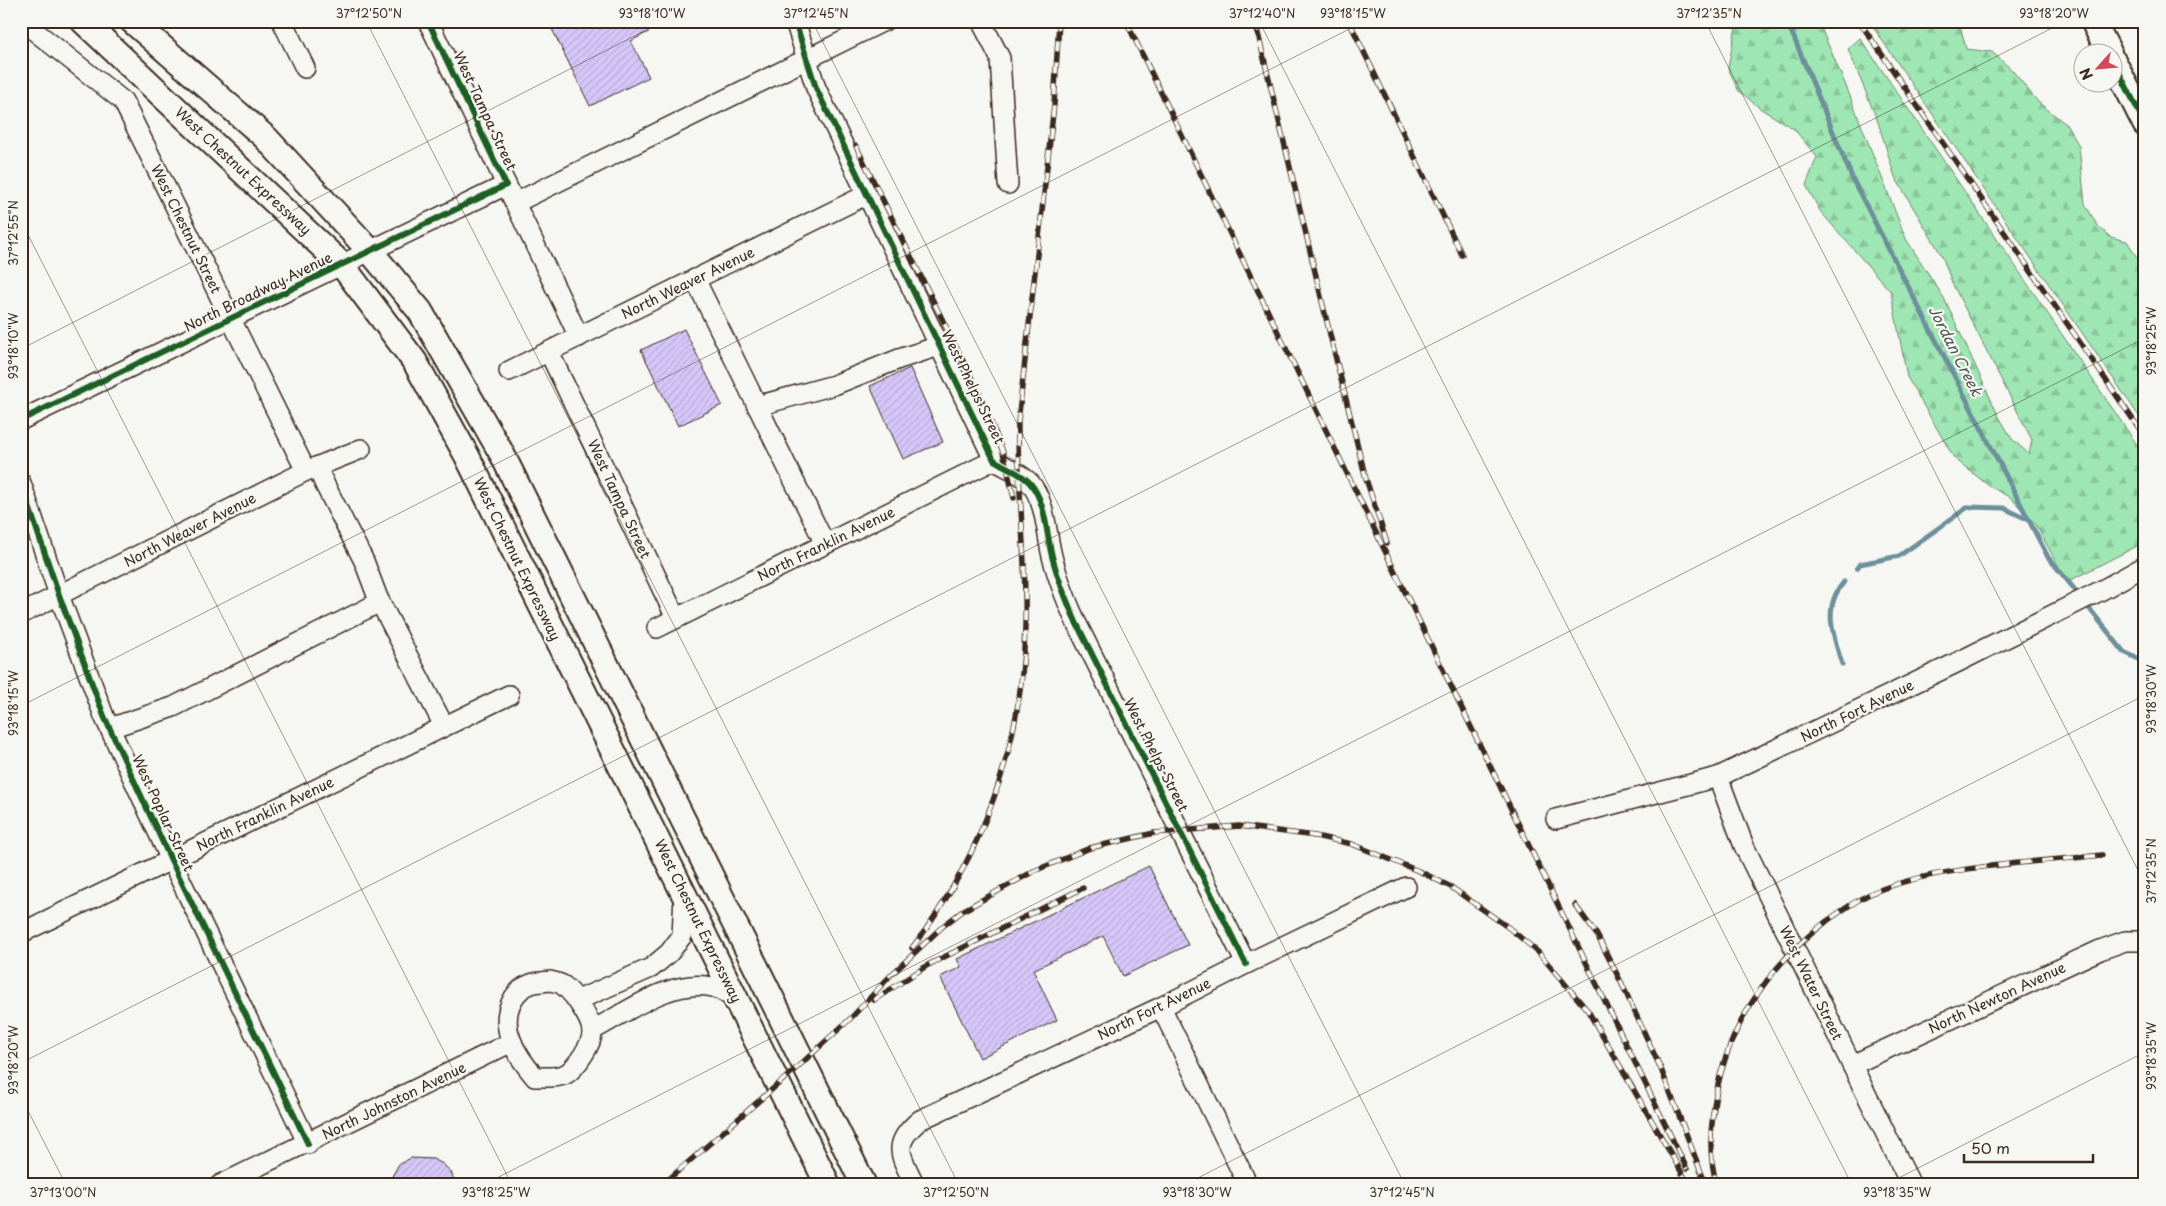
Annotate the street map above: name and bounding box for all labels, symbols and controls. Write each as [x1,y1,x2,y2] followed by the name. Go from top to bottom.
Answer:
[336,4,402,22] text: 37°12'50"N
[619,4,686,22] text: 93°18'10"W
[783,4,849,22] text: 37°12'45"N
[1229,4,1295,22] text: 37°12'40"N
[1320,4,1387,22] text: 93°18'15"W
[1676,4,1742,22] text: 37°12'35"N
[2019,4,2090,22] text: 93°18'20"W
[2074,42,2124,92] north arrow
[449,48,522,174] street label: West Tampa Street
[2074,64,2098,84] text: N
[170,102,316,240] street label: West Chestnut Expressway
[146,161,227,297] street label: West Chestnut Street
[4,200,22,266] text: 37°12'55"N
[618,241,758,324] street label: North Weaver Avenue
[180,246,336,337] street label: North Broadway Avenue
[1924,301,1989,400] water label: Jordan Creek
[2142,306,2160,375] text: 93°18'25"W
[4,312,22,379] text: 93°18'10"W
[937,326,1010,448] street label: West Phelps Street
[583,436,656,562] street label: West Tampa Street
[469,473,566,644] street label: West Chestnut Expressway
[120,487,260,572] street label: North Weaver Avenue
[753,501,898,586] street label: North Franklin Avenue
[2142,664,2160,734] text: 93°18'30"W
[4,669,22,736] text: 93°18'15"W
[1797,674,1917,747] street label: North Fort Avenue
[1119,694,1194,815] street label: West Phelps Street
[127,751,200,875] street label: West Poplar Street
[192,771,337,856] street label: North Franklin Avenue
[650,835,747,1006] street label: West Chestnut Expressway
[2142,838,2160,904] text: 37°12'35"N
[1775,922,1848,1044] street label: West Water Street
[1925,956,2069,1039] street label: North Newton Avenue
[1094,972,1214,1045] street label: North Fort Avenue
[2142,1021,2160,1090] text: 93°18'35"W
[4,1024,22,1095] text: 93°18'20"W
[318,1056,470,1145] street label: North Johnston Avenue
[1964,1131,2092,1163] scale bar
[1971,1136,2010,1159] text: 50 m
[29,1183,97,1201] text: 37°13'00"N
[462,1183,531,1201] text: 93°18'25"W
[923,1183,989,1201] text: 37°12'50"N
[1162,1183,1232,1201] text: 93°18'30"W
[1369,1183,1435,1201] text: 37°12'45"N
[1863,1183,1932,1201] text: 93°18'35"W

